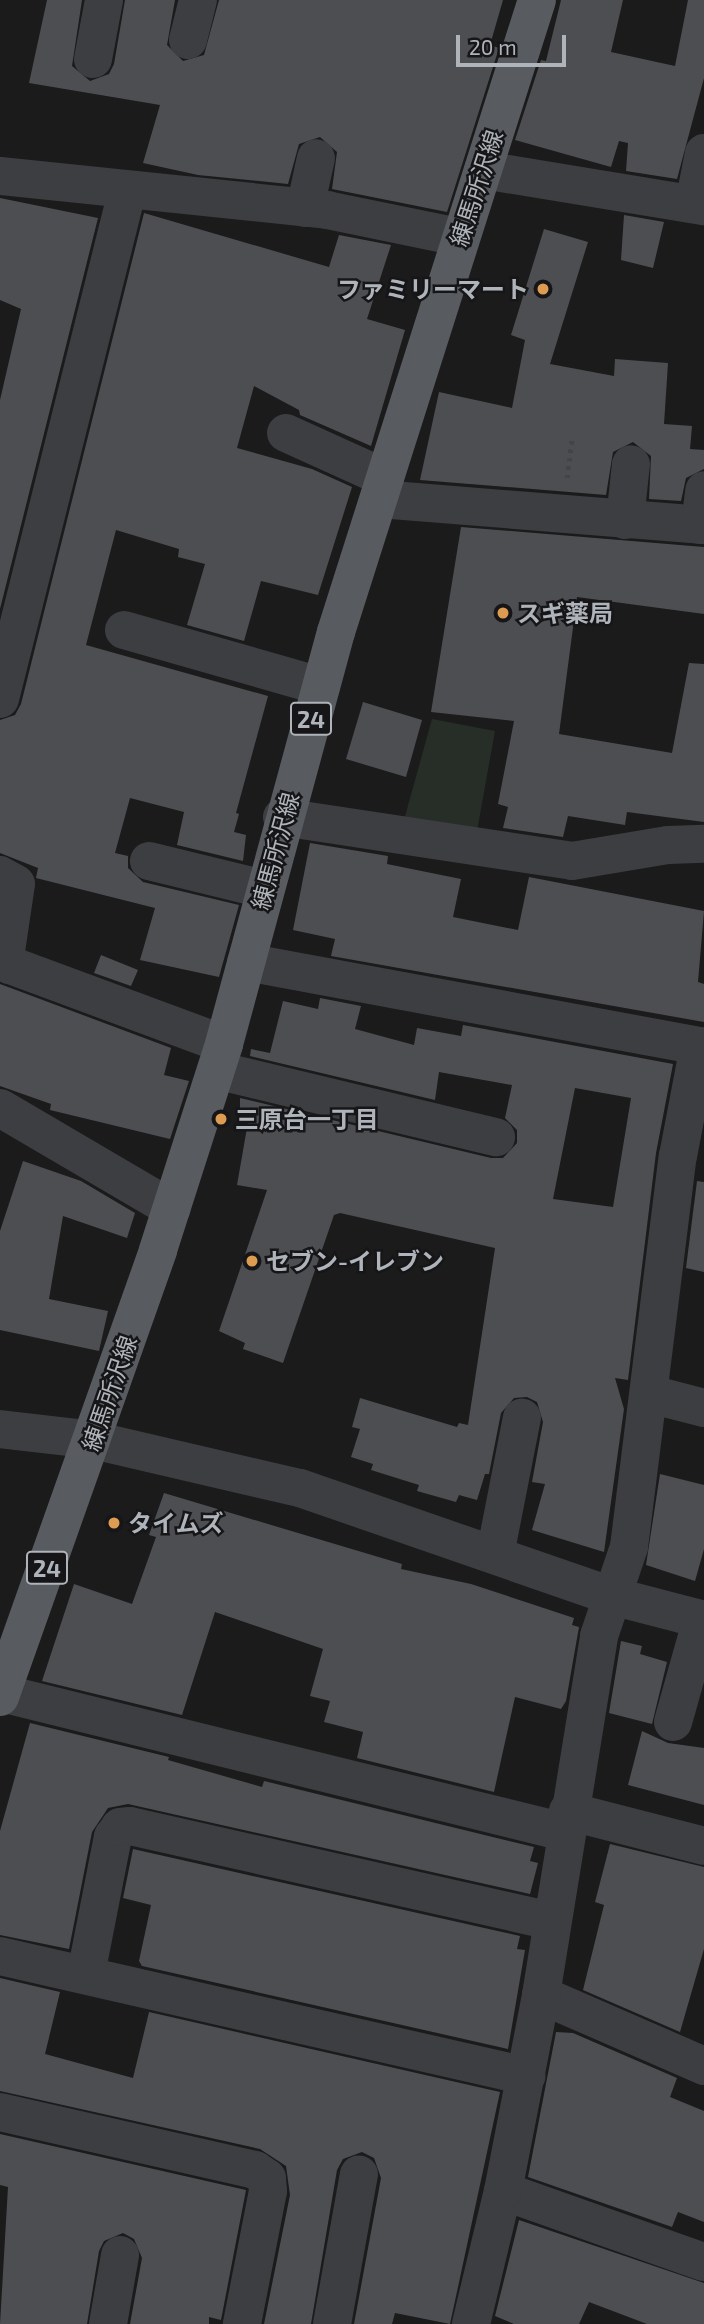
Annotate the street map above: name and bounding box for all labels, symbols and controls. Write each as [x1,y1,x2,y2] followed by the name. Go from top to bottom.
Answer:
[459,21,569,65] scale bar
[469,34,517,59] text: 20 m
[444,126,508,250] street label: 練馬所沢線
[337,275,529,303] place label: ファミリーマート
[535,281,551,297] marker: ファミリーマート
[517,599,613,627] place label: スギ薬局
[495,605,511,621] marker: スギ薬局
[288,699,334,738] road number: 24
[246,789,304,913] street label: 練馬所沢線
[235,1105,379,1133] place label: 三原台一丁目
[213,1111,229,1127] marker: 三原台一丁目
[266,1247,444,1275] place label: セブン-イレブン
[244,1253,260,1269] marker: セブン-イレブン
[76,1332,142,1454] street label: 練馬所沢線
[128,1509,224,1537] place label: タイムズ
[106,1515,122,1531] marker: タイムズ
[24,1548,70,1588] road number: 24

